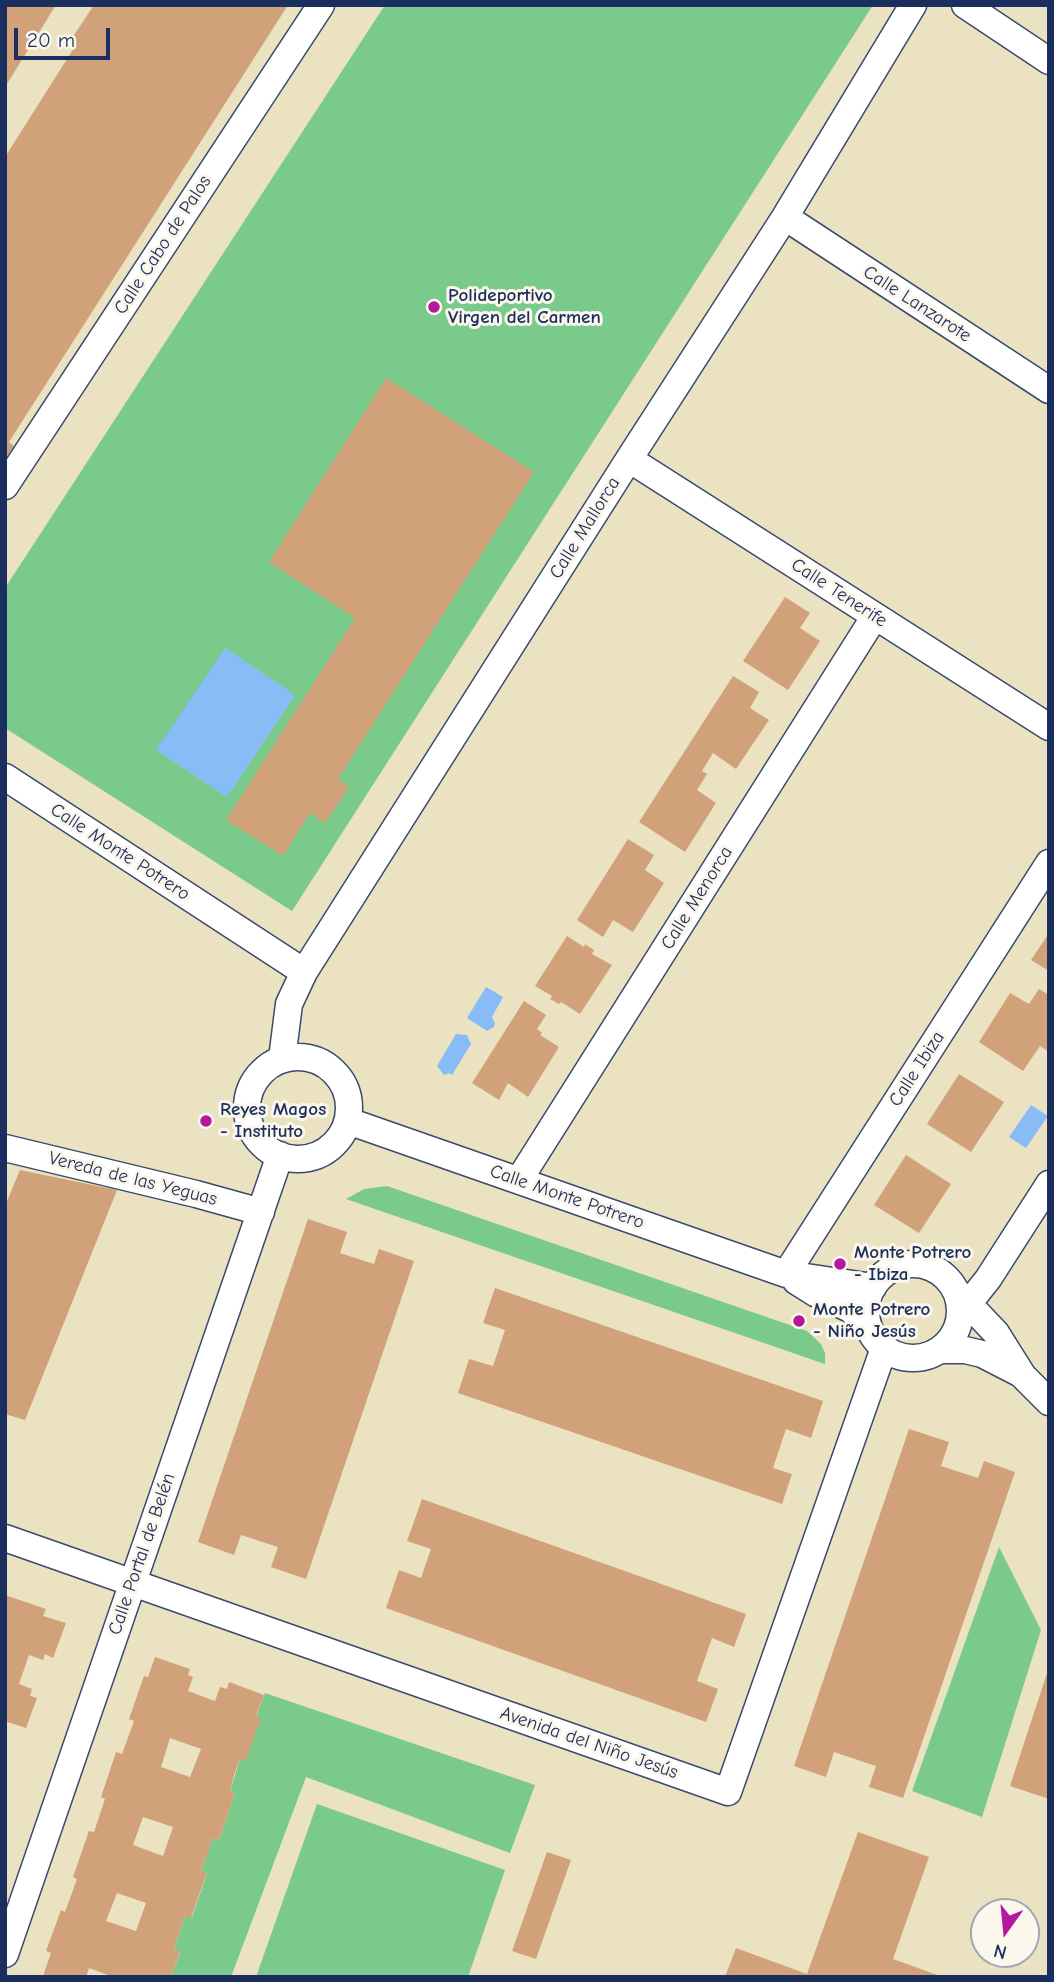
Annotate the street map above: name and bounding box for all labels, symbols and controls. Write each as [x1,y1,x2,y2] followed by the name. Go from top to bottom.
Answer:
[18,14,114,58] scale bar
[27,28,75,52] text: 20 m
[110,171,216,319] street label: Calle Cabo de Palos
[859,261,975,347] street label: Calle Lanzarote
[448,285,601,329] place label: Polideportivo Virgen del Carmen
[426,299,442,315] marker: Polideportivo Virgen del Carmen
[545,473,625,583] street label: Calle Mallorca
[787,554,891,632] street label: Calle Tenerife
[46,798,194,906] street label: Calle Monte Potrero
[656,842,738,954] street label: Calle Menorca
[884,1027,950,1111] street label: Calle Ibiza
[220,1099,326,1143] place label: Reyes Magos - Instituto
[198,1113,214,1129] marker: Reyes Magos - Instituto
[46,1147,220,1211] street label: Vereda de las Yeguas
[487,1160,647,1234] street label: Calle Monte Potrero
[854,1242,971,1286] place label: Monte Potrero - Ibiza
[832,1256,848,1272] marker: Monte Potrero - Ibiza
[813,1299,930,1343] place label: Monte Potrero - Niño Jesús
[791,1313,807,1329] marker: Monte Potrero - Niño Jesús
[104,1470,180,1638] street label: Calle Portal de Belén
[497,1702,681,1784] street label: Avenida del Niño Jesús
[970,1898,1040,1968] north arrow
[991,1939,1009,1964] text: N

